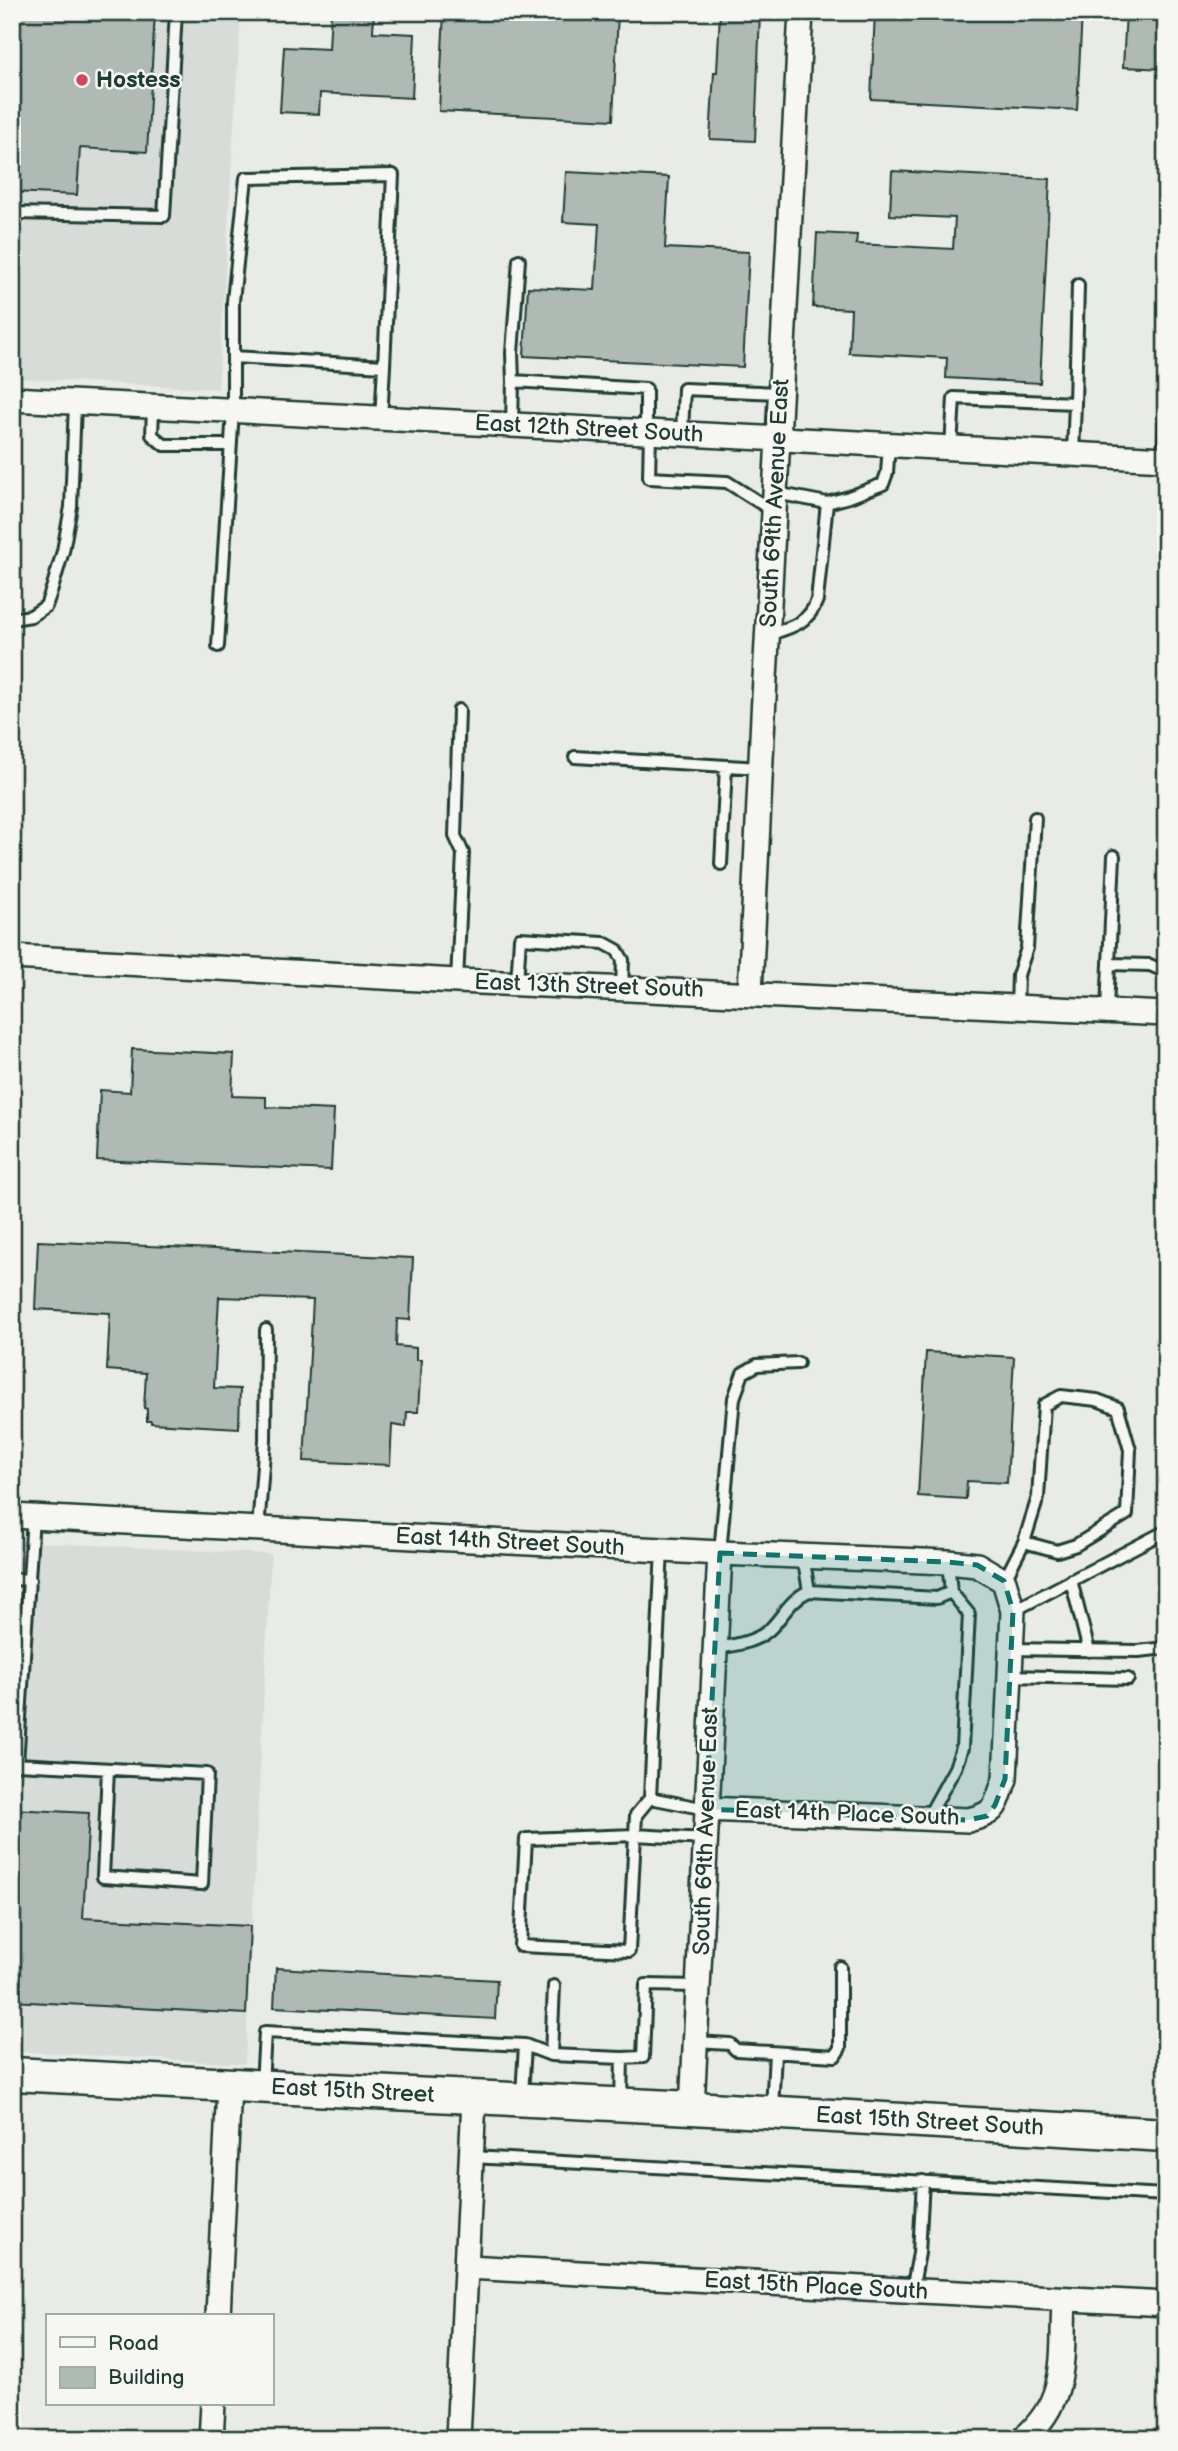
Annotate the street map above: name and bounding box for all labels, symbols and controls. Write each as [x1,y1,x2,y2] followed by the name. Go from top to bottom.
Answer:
[96,66,181,94] place label: Hostess
[74,72,90,88] marker: Hostess
[755,378,795,628] street label: South 69th Avenue East
[474,409,704,449] street label: East 12th Street South
[474,968,704,1004] street label: East 13th Street South
[395,1522,625,1562] street label: East 14th Street South
[688,1706,724,1956] street label: South 69th Avenue East
[734,1796,960,1832] street label: East 14th Place South
[270,2073,435,2109] street label: East 15th Street
[815,2101,1045,2142] street label: East 15th Street South
[703,2266,929,2306] street label: East 15th Place South
[46,2314,273,2406] legend
[108,2331,159,2356] text: Road
[108,2365,184,2390] text: Building

